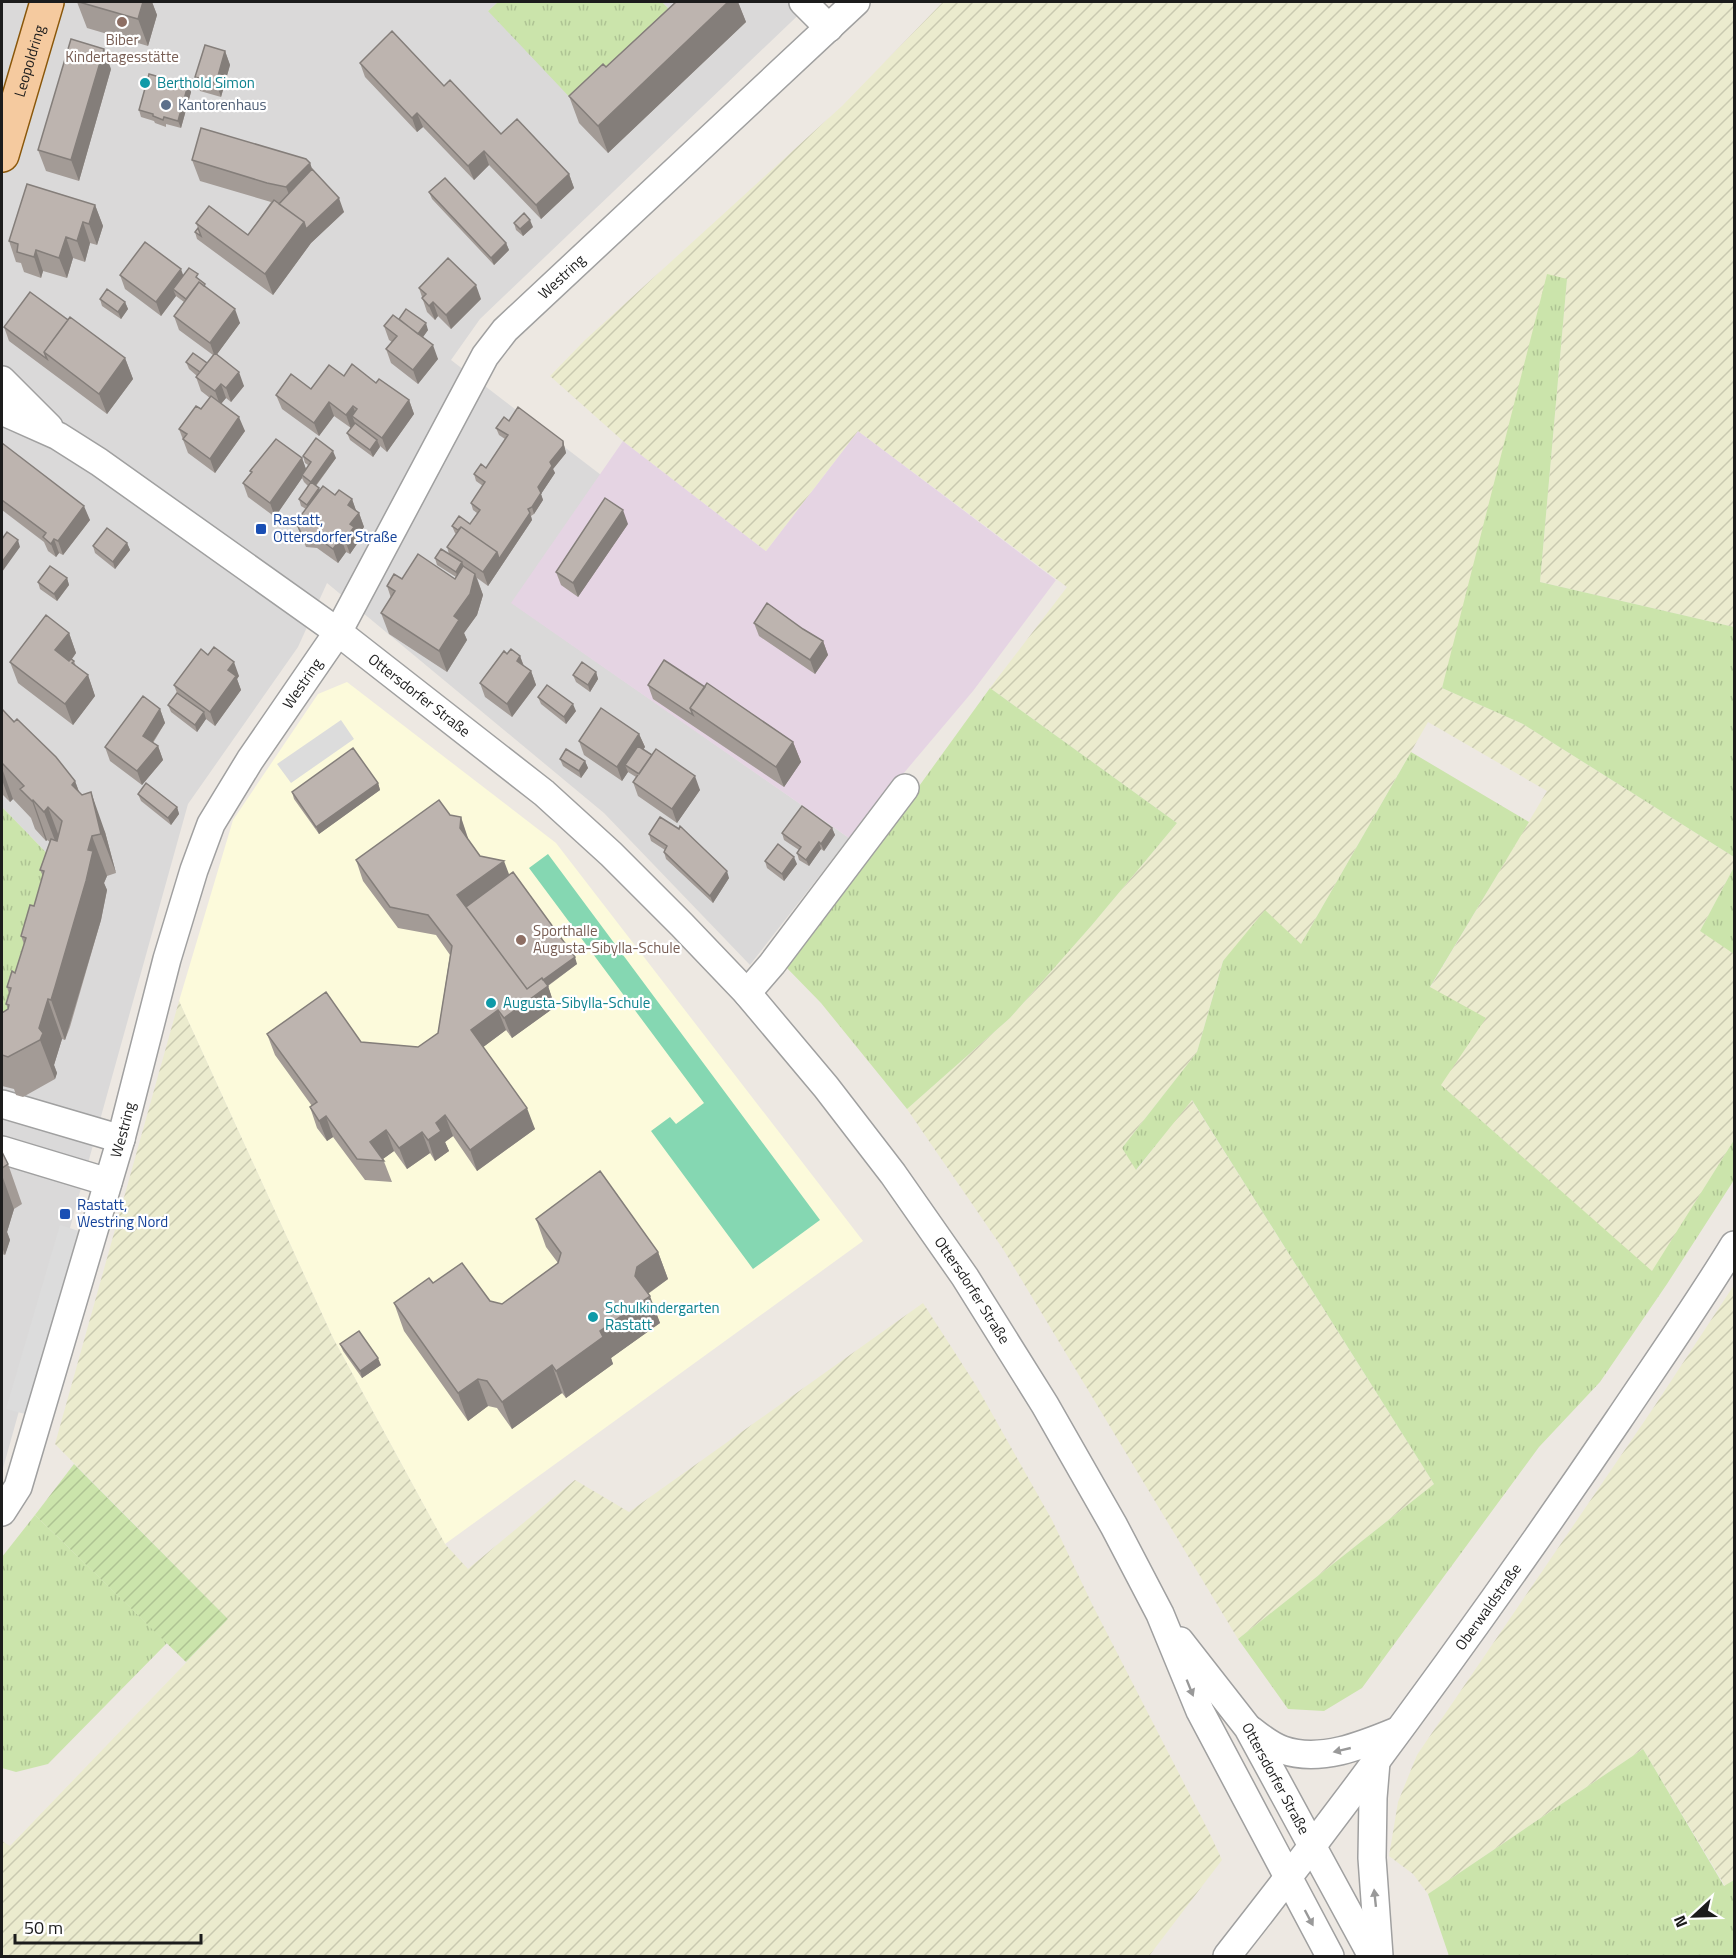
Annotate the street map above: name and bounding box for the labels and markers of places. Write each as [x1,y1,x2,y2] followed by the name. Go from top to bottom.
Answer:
[115,15,129,29] marker: Biber Kindertagesstätte
[65,28,179,68] place label: Biber Kindertagesstätte
[157,71,255,94] place label: Berthold Simon
[138,76,152,90] marker: Berthold Simon
[178,93,266,116] place label: Kantorenhaus
[159,98,173,112] marker: Kantorenhaus
[273,508,397,548] place label: Rastatt, Ottersdorfer Straße
[254,522,268,536] marker: Rastatt, Ottersdorfer Straße
[533,919,680,959] place label: Sporthalle Augusta-Sibylla-Schule
[514,933,528,947] marker: Sporthalle Augusta-Sibylla-Schule
[503,991,650,1014] place label: Augusta-Sibylla-Schule
[484,996,498,1010] marker: Augusta-Sibylla-Schule
[77,1193,168,1233] place label: Rastatt, Westring Nord
[58,1207,72,1221] marker: Rastatt, Westring Nord
[605,1296,720,1336] place label: Schulkindergarten Rastatt
[586,1310,600,1324] marker: Schulkindergarten Rastatt

